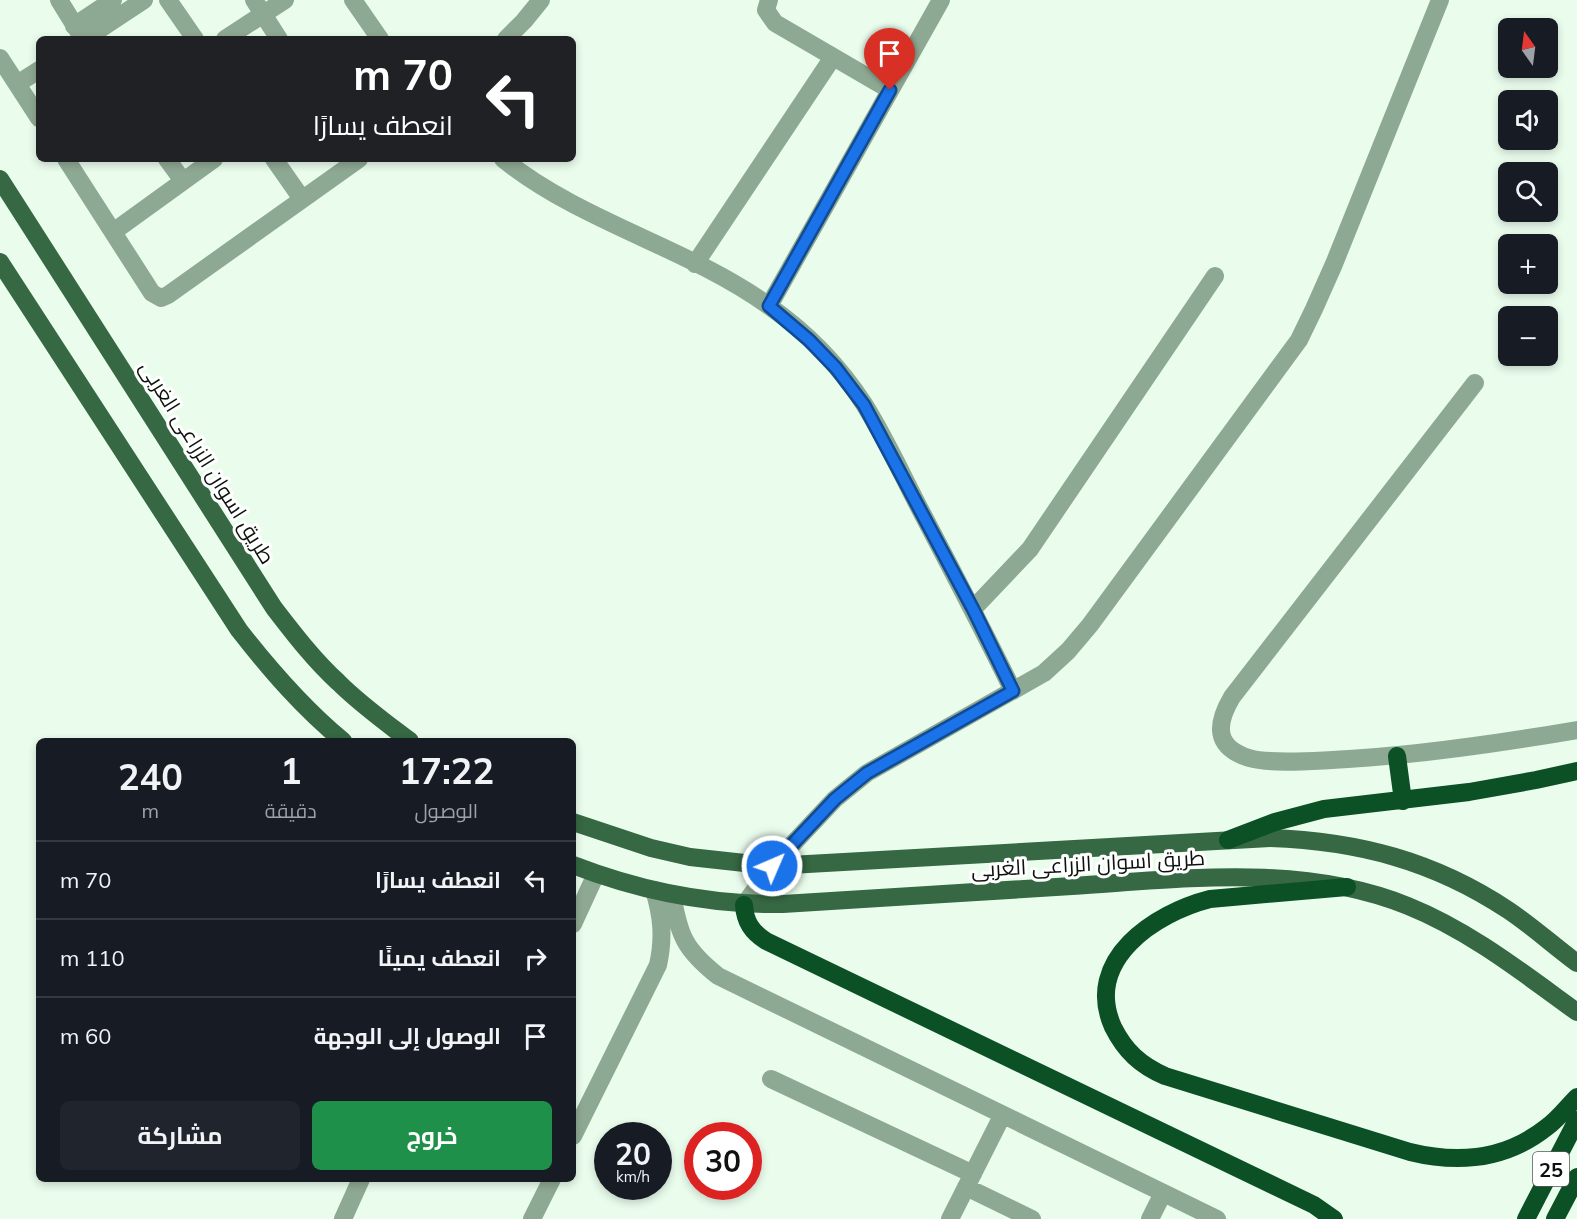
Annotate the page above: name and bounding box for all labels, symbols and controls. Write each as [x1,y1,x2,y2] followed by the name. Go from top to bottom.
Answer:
[1498,18,1558,78] north arrow
[1498,18,1558,366] map controls
[864,28,915,90] pin
[873,37,906,70] icon: arrive
[353,48,453,101] text: 70 m
[474,60,552,138] icon: left
[1498,90,1558,150] button: sound
[313,108,453,142] text: انعطف يسارًا
[1498,162,1558,222] button: search
[1498,234,1558,294] button: +
[1498,306,1558,366] button: −
[134,356,281,569] street label: طريق اسوان الزراعى الغربى
[280,748,302,793] text: 1
[399,748,494,793] text: 17:22
[118,754,183,799] text: 240
[142,798,159,823] text: m
[265,798,317,823] text: دقيقة
[415,798,478,823] text: الوصول
[740,834,804,898] position arrow
[970,844,1206,883] street label: طريق اسوان الزراعى الغربى
[519,864,552,897] icon: left
[60,866,111,894] text: 70 m
[375,866,501,894] text: انعطف يسارًا
[519,942,552,975] icon: right
[60,944,125,972] text: 110 m
[378,944,501,972] text: انعطف يمينًا
[519,1020,552,1053] icon: arrive
[60,1022,111,1050] text: 60 m
[314,1022,501,1050] text: الوصول إلى الوجهة
[60,1101,300,1170] button: مشاركة
[312,1101,552,1170] button: خروج
[684,1122,762,1200] speed limit sign: 30
[615,1135,651,1173] text: 20
[1533,1152,1569,1186] road number: 25
[616,1167,650,1186] text: km/h

